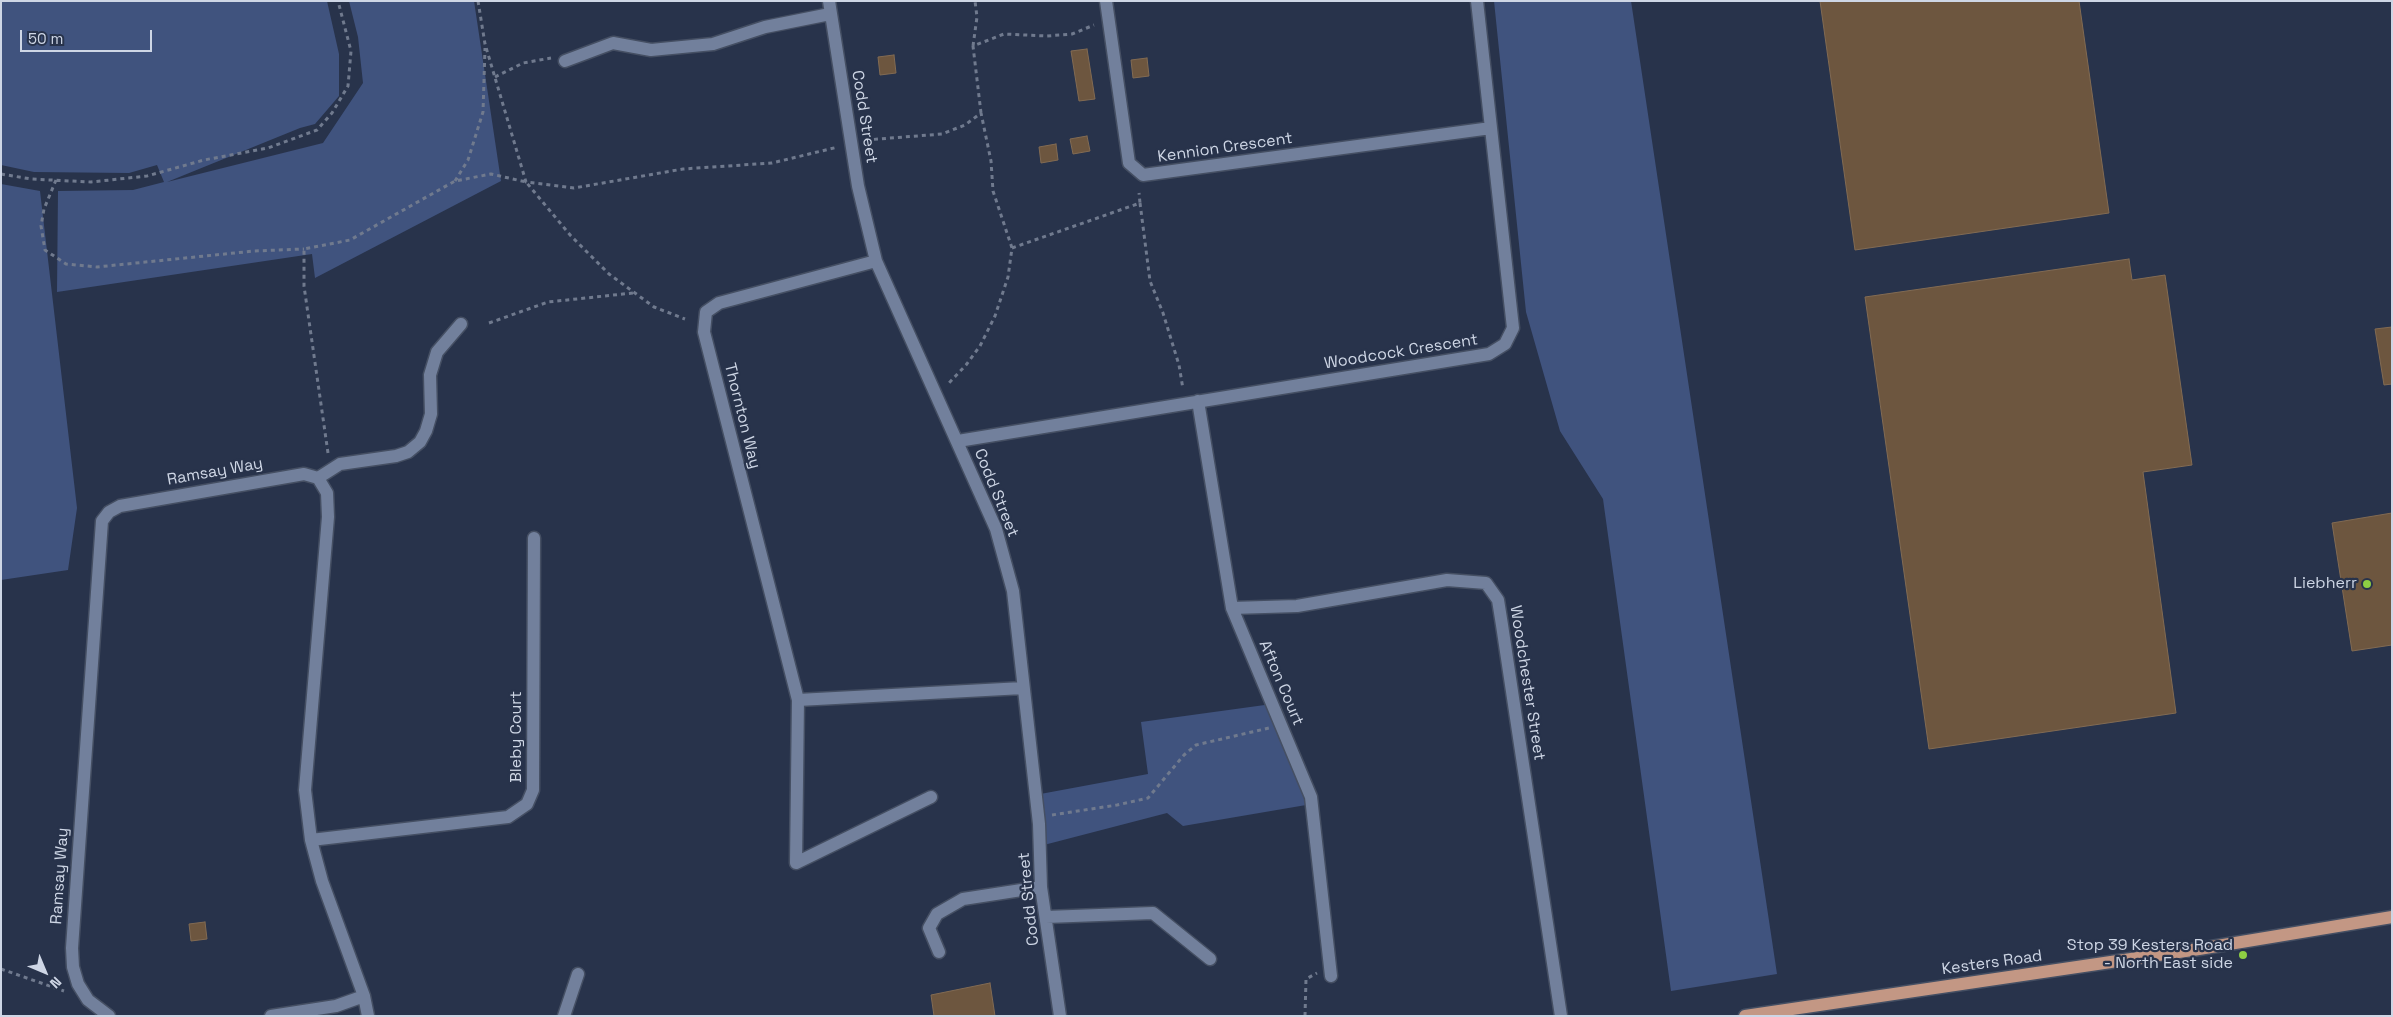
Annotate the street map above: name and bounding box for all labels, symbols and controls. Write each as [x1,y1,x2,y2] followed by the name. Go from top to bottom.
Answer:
[22,20,155,52] scale bar
[28,29,63,48] text: 50 m
[847,69,881,165] street label: Codd Street
[1156,129,1294,167] street label: Kennion Crescent
[1323,330,1479,374] street label: Woodcock Crescent
[720,361,764,471] street label: Thornton Way
[970,446,1022,540] street label: Codd Street
[166,454,264,490] street label: Ramsay Way
[2293,574,2357,594] place label: Liebherr
[2361,578,2373,590] marker: Liebherr
[1505,604,1549,762] street label: Woodchester Street
[1254,637,1308,729] street label: Afton Court
[507,691,527,783] street label: Bleby Court
[47,827,73,925] street label: Ramsay Way
[1015,851,1043,947] street label: Codd Street
[2067,936,2233,974] place label: Stop 39 Kesters Road - North East side
[1940,946,2044,980] street label: Kesters Road
[20,947,70,997] north arrow
[2237,949,2249,961] marker: Stop 39 Kesters Road - North East side
[46,973,65,992] text: N

